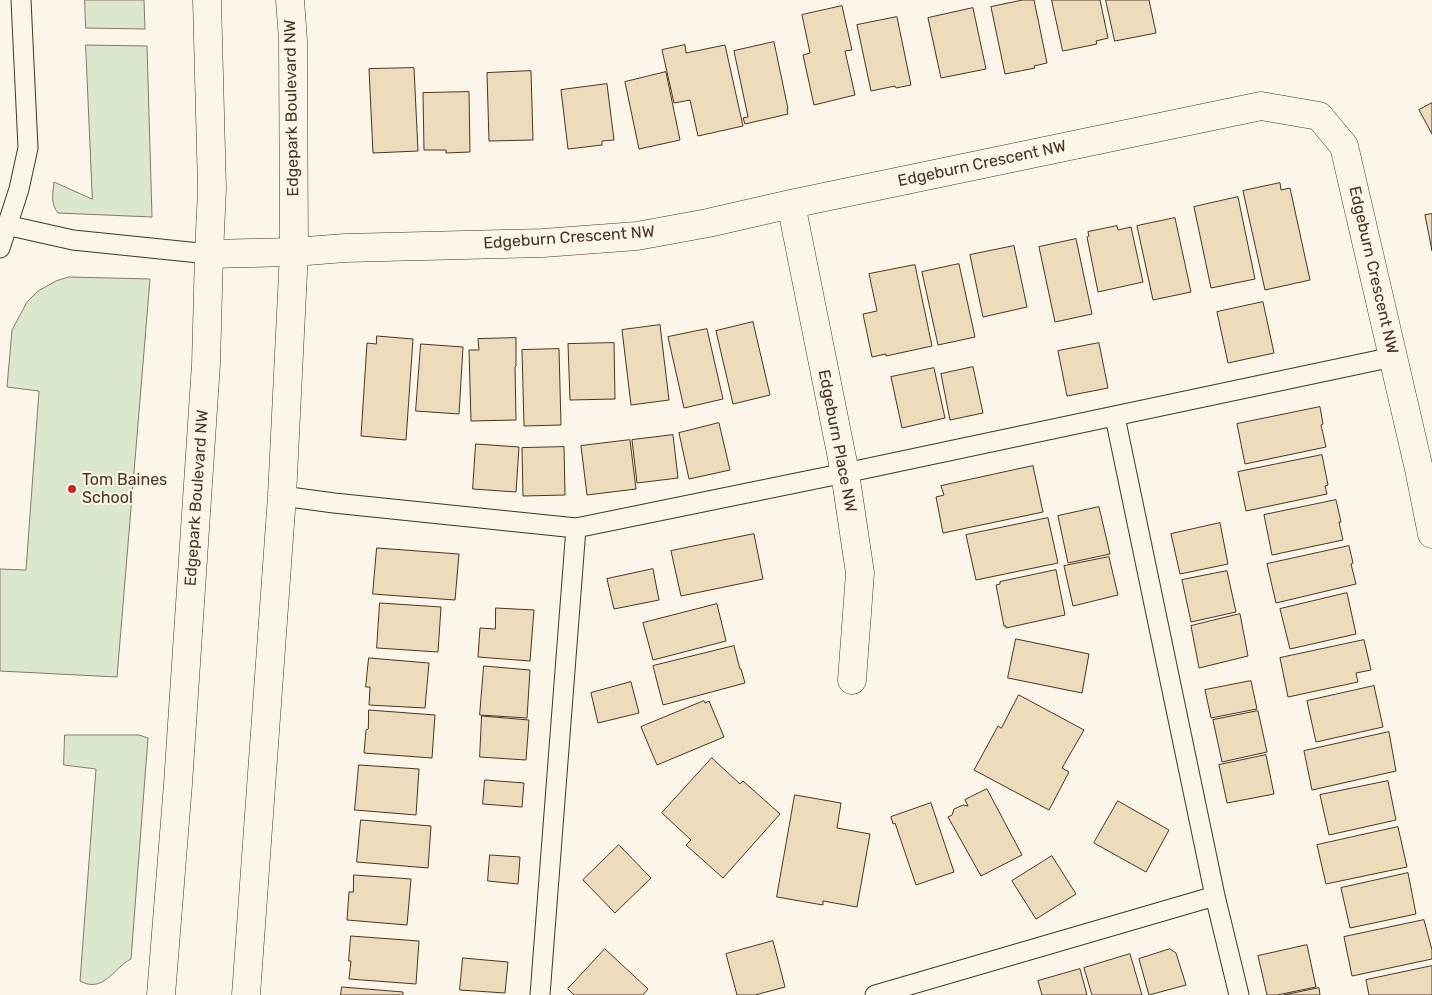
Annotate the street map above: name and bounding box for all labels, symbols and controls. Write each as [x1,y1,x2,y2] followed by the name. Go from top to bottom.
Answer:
[281,19,303,197] street label: Edgepark Boulevard NW
[896,137,1068,191] street label: Edgeburn Crescent NW
[1344,184,1402,356] street label: Edgeburn Crescent NW
[483,222,655,254] street label: Edgeburn Crescent NW
[814,368,860,514] street label: Edgeburn Place NW
[181,409,213,587] street label: Edgepark Boulevard NW
[82,470,167,508] place label: Tom Baines School
[66,483,78,495] marker: Tom Baines School

